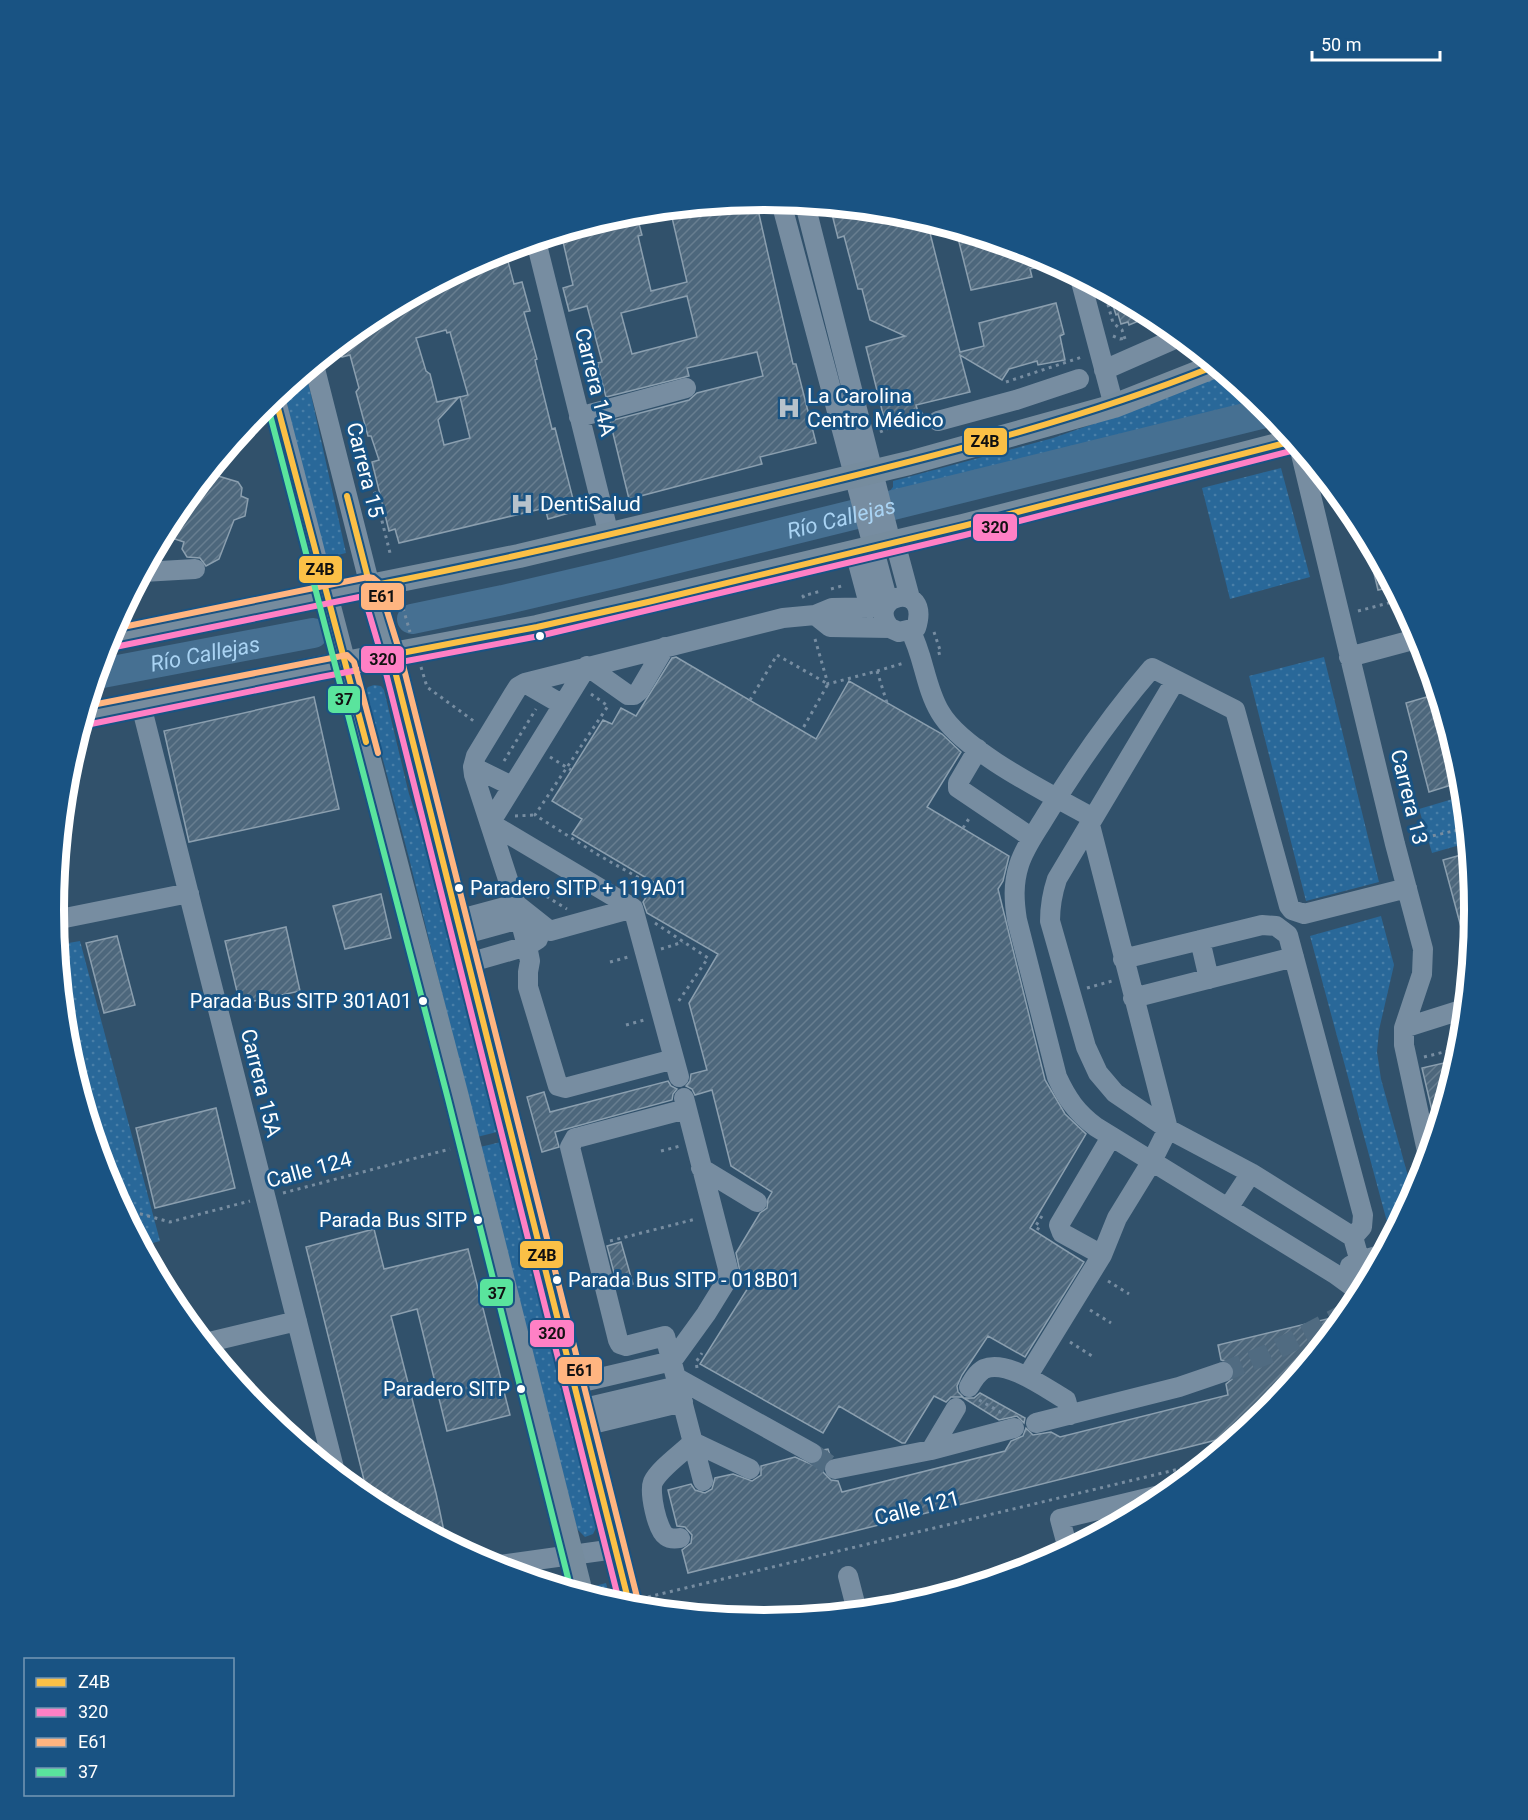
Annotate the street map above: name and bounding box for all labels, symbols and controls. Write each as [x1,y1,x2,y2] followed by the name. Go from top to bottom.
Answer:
[1312,24,1440,62] scale bar
[1321,34,1361,55] text: 50 m
[570,325,620,439] street label: Carrera 14A
[807,384,944,432] place label: La Carolina Centro Médico
[776,395,802,421] hospital icon: La Carolina Centro Médico
[342,420,388,520] street label: Carrera 15
[963,427,1008,456] line badge: Z4B
[970,432,1000,451] text: Z4B
[509,491,535,517] hospital icon: DentiSalud
[540,492,641,516] place label: DentiSalud
[784,492,898,543] water label: Río Callejas
[972,513,1018,542] line badge: 320
[981,518,1009,537] text: 320
[298,555,343,584] line badge: Z4B
[305,560,335,579] text: Z4B
[360,582,405,611] line badge: E61
[368,587,396,606] text: E61
[534,630,546,642] unlabelled marker
[148,631,262,676] water label: Río Callejas
[360,645,405,674] line badge: 320
[369,650,397,669] text: 320
[327,685,361,714] line badge: 37
[335,690,353,709] text: 37
[1386,747,1432,847] street label: Carrera 13
[470,876,688,900] place label: Paradero SITP + 119A01
[453,882,465,894] marker: Paradero SITP + 119A01
[190,989,412,1013] place label: Parada Bus SITP 301A01
[417,995,429,1007] marker: Parada Bus SITP 301A01
[236,1026,286,1140] street label: Carrera 15A
[264,1147,354,1193] street label: Calle 124
[319,1208,467,1232] place label: Parada Bus SITP
[472,1214,484,1226] marker: Parada Bus SITP
[519,1240,564,1269] line badge: Z4B
[527,1246,557,1265] text: Z4B
[568,1268,800,1292] place label: Parada Bus SITP - 018B01
[551,1274,563,1286] marker: Parada Bus SITP - 018B01
[479,1278,514,1307] line badge: 37
[488,1284,506,1303] text: 37
[529,1319,575,1348] line badge: 320
[538,1324,566,1343] text: 320
[557,1356,603,1385] line badge: E61
[566,1361,594,1380] text: E61
[383,1377,510,1401] place label: Paradero SITP
[515,1383,527,1395] marker: Paradero SITP
[872,1486,962,1530] street label: Calle 121
[24,1658,234,1796] legend
[78,1671,110,1692] text: Z4B
[78,1701,108,1722] text: 320
[78,1731,108,1752] text: E61
[78,1761,98,1782] text: 37

